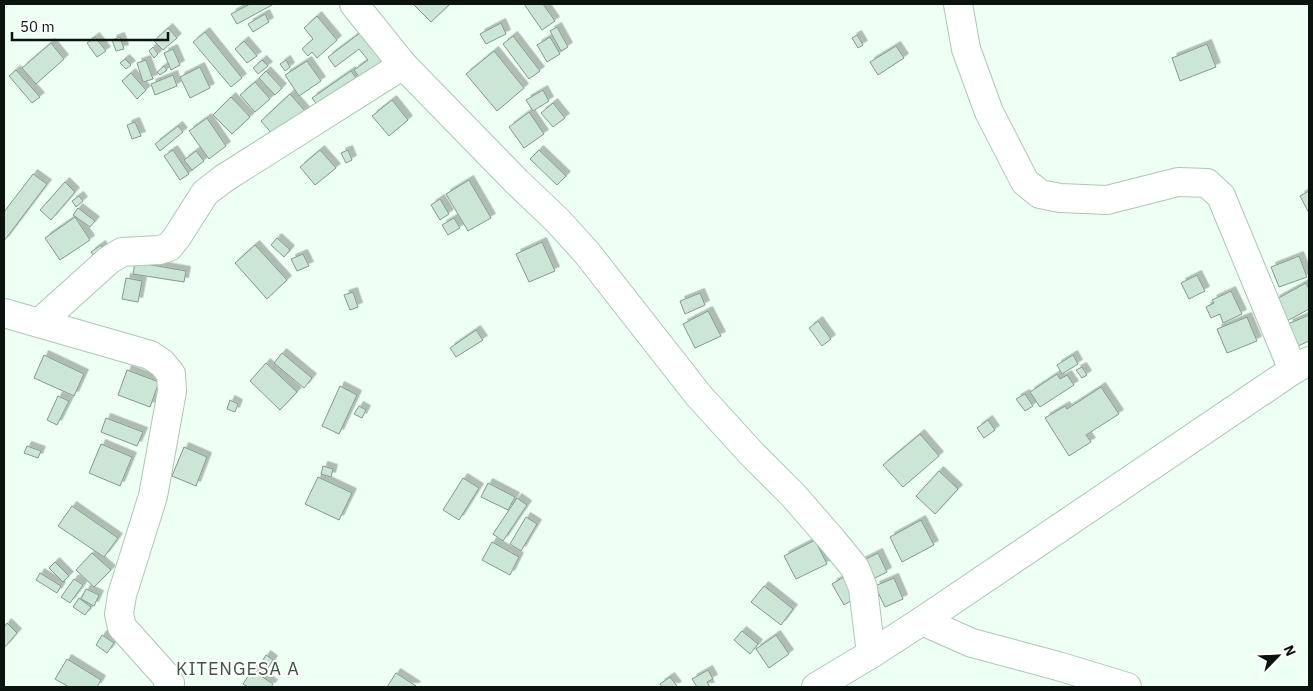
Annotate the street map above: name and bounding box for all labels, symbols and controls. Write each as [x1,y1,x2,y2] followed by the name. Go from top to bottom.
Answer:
[12,10,169,42] scale bar
[20,17,55,36] text: 50 m
[1253,631,1303,681] north arrow
[1280,642,1300,659] text: N
[176,657,300,680] district label: KITENGESA A

